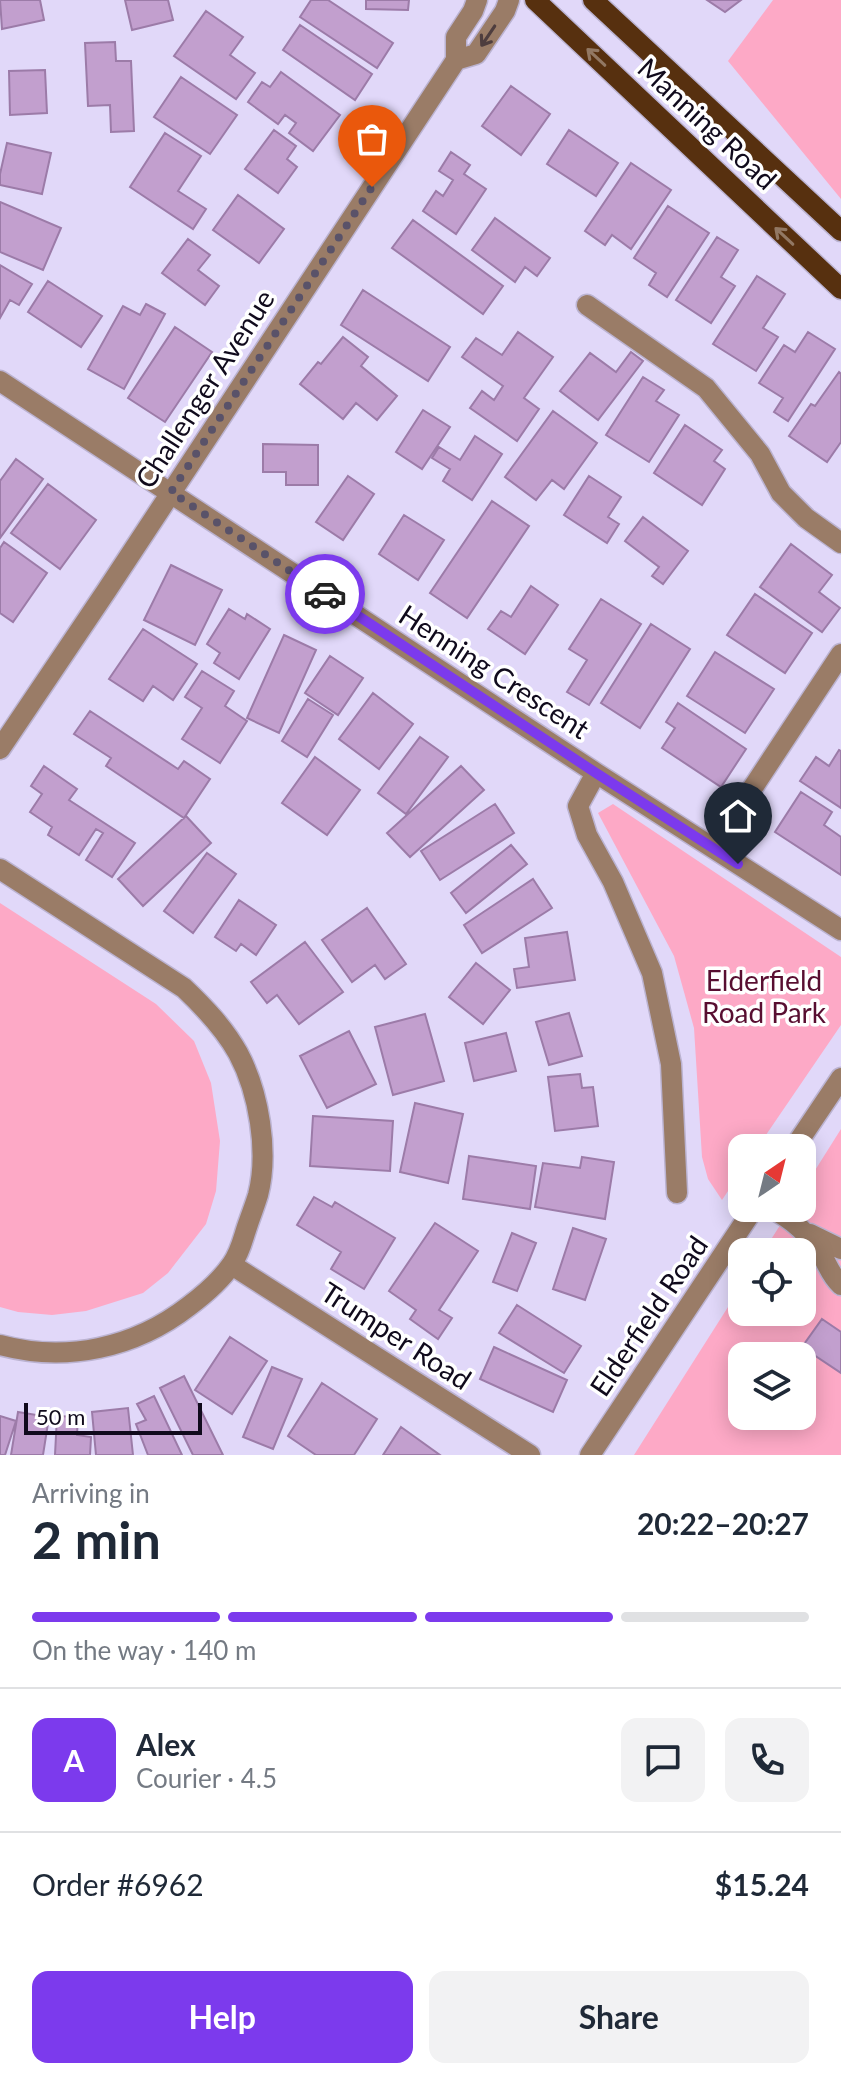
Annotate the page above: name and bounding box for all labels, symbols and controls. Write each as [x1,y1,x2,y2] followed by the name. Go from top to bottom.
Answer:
[480,25,496,47] one-way arrow
[586,48,606,67] one-way arrow
[631,51,784,196] street label: Manning Road
[338,105,406,187] pin
[350,117,394,161] icon: bag
[775,227,795,245] one-way arrow
[127,283,281,494] street label: Challenger Avenue
[285,554,365,634] courier
[303,572,347,616] icon: car
[393,597,596,745] street label: Henning Crescent
[704,782,772,864] pin
[716,794,760,838] icon: home
[702,963,827,1029] park label: Elderfield Road Park
[728,1134,816,1222] north arrow
[728,1134,816,1430] map controls
[582,1229,714,1402] street label: Elderfield Road
[728,1238,816,1326] button: locate
[315,1274,478,1396] street label: Trumper Road
[728,1342,816,1430] button: layers
[24,1399,202,1435] scale bar
[36,1403,85,1430] text: 50 m
[32,1477,150,1509] text: Arriving in
[637,1505,809,1541] text: 20:22–20:27
[32,1508,161,1570] text: 2 min
[32,1634,256,1666] text: On the way · 140 m
[621,1718,705,1802] button: chat
[725,1718,809,1802] button: phone
[136,1726,196,1762] text: Alex
[64,1742,84,1778] text: A
[136,1762,277,1794] text: Courier · 4.5
[32,1866,204,1902] text: Order #6962
[715,1866,809,1902] text: $15.24
[32,1971,413,2063] button: Help
[429,1971,809,2063] button: Share

